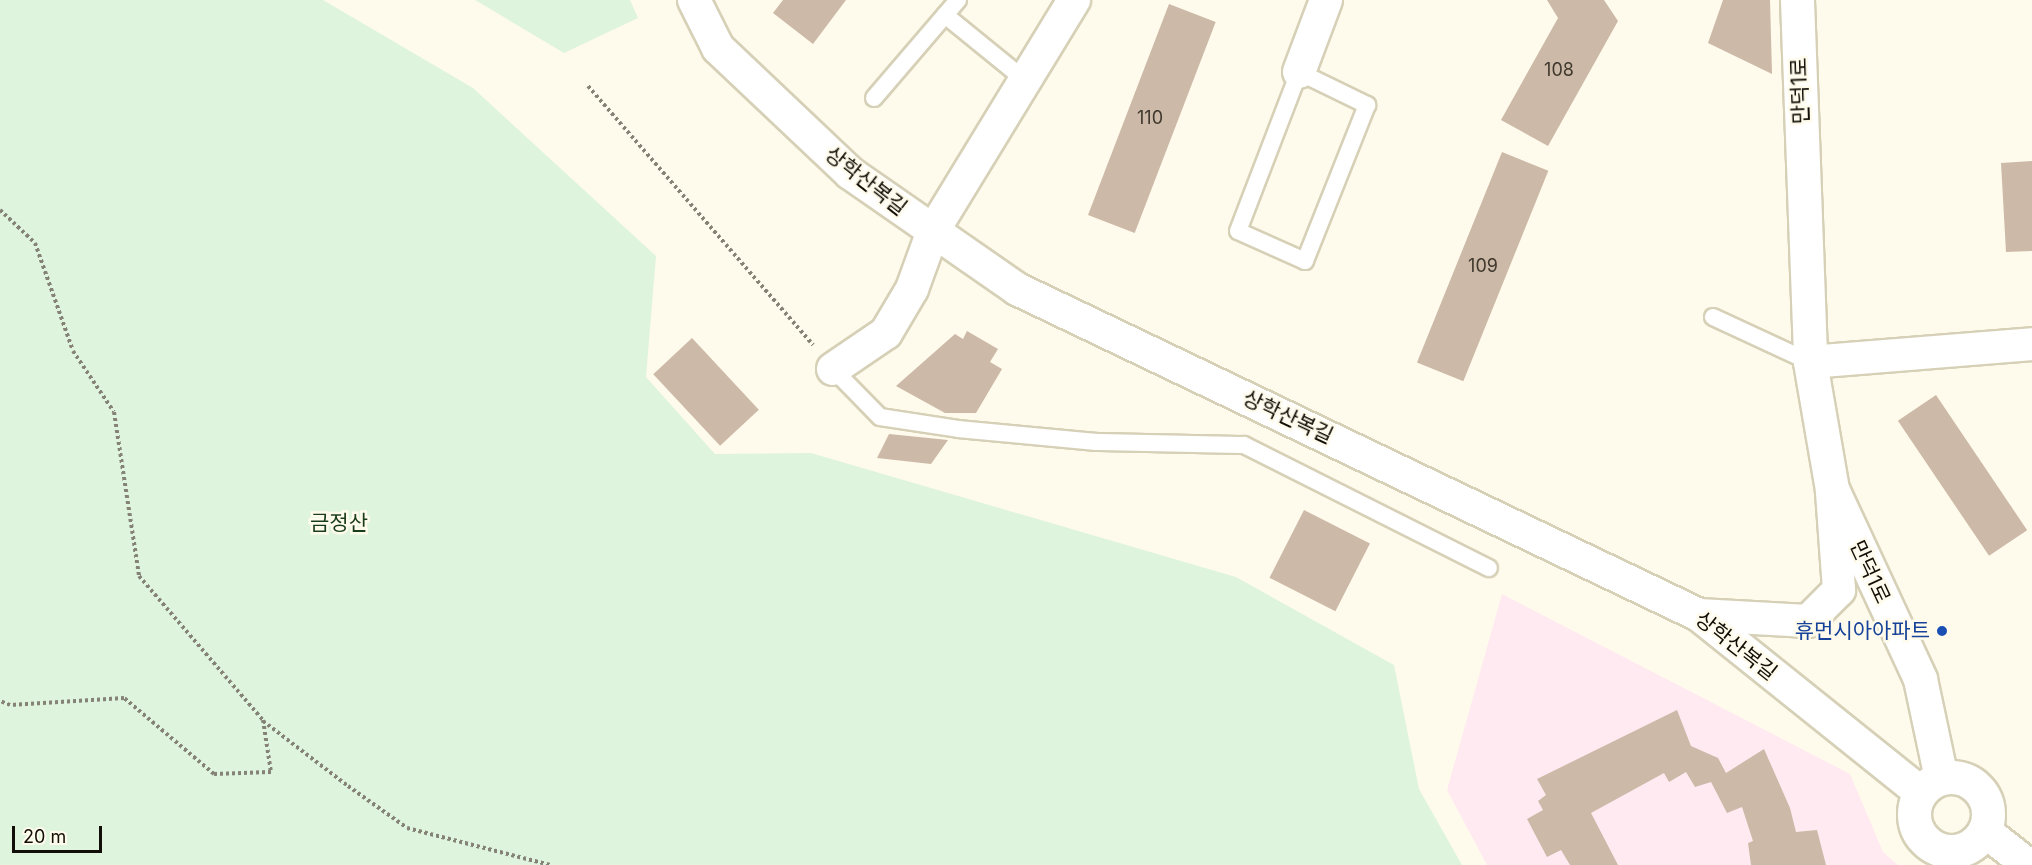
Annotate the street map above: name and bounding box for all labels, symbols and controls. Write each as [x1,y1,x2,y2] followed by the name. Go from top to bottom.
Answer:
[1786,57,1814,125] street label: 만덕1로
[1544,59,1574,81] house number: 108
[1137,107,1163,129] house number: 110
[820,141,912,221] street label: 상학산복길
[1468,255,1498,277] house number: 109
[1239,385,1337,449] street label: 상학산복길
[310,510,368,536] park label: 금정산
[1845,537,1895,607] street label: 만덕1로
[1690,606,1782,686] street label: 상학산복길
[1795,618,1930,644] place label: 휴먼시아아파트
[1935,624,1949,638] marker: 휴먼시아아파트
[15,814,105,852] scale bar
[23,826,66,847] text: 20 m

